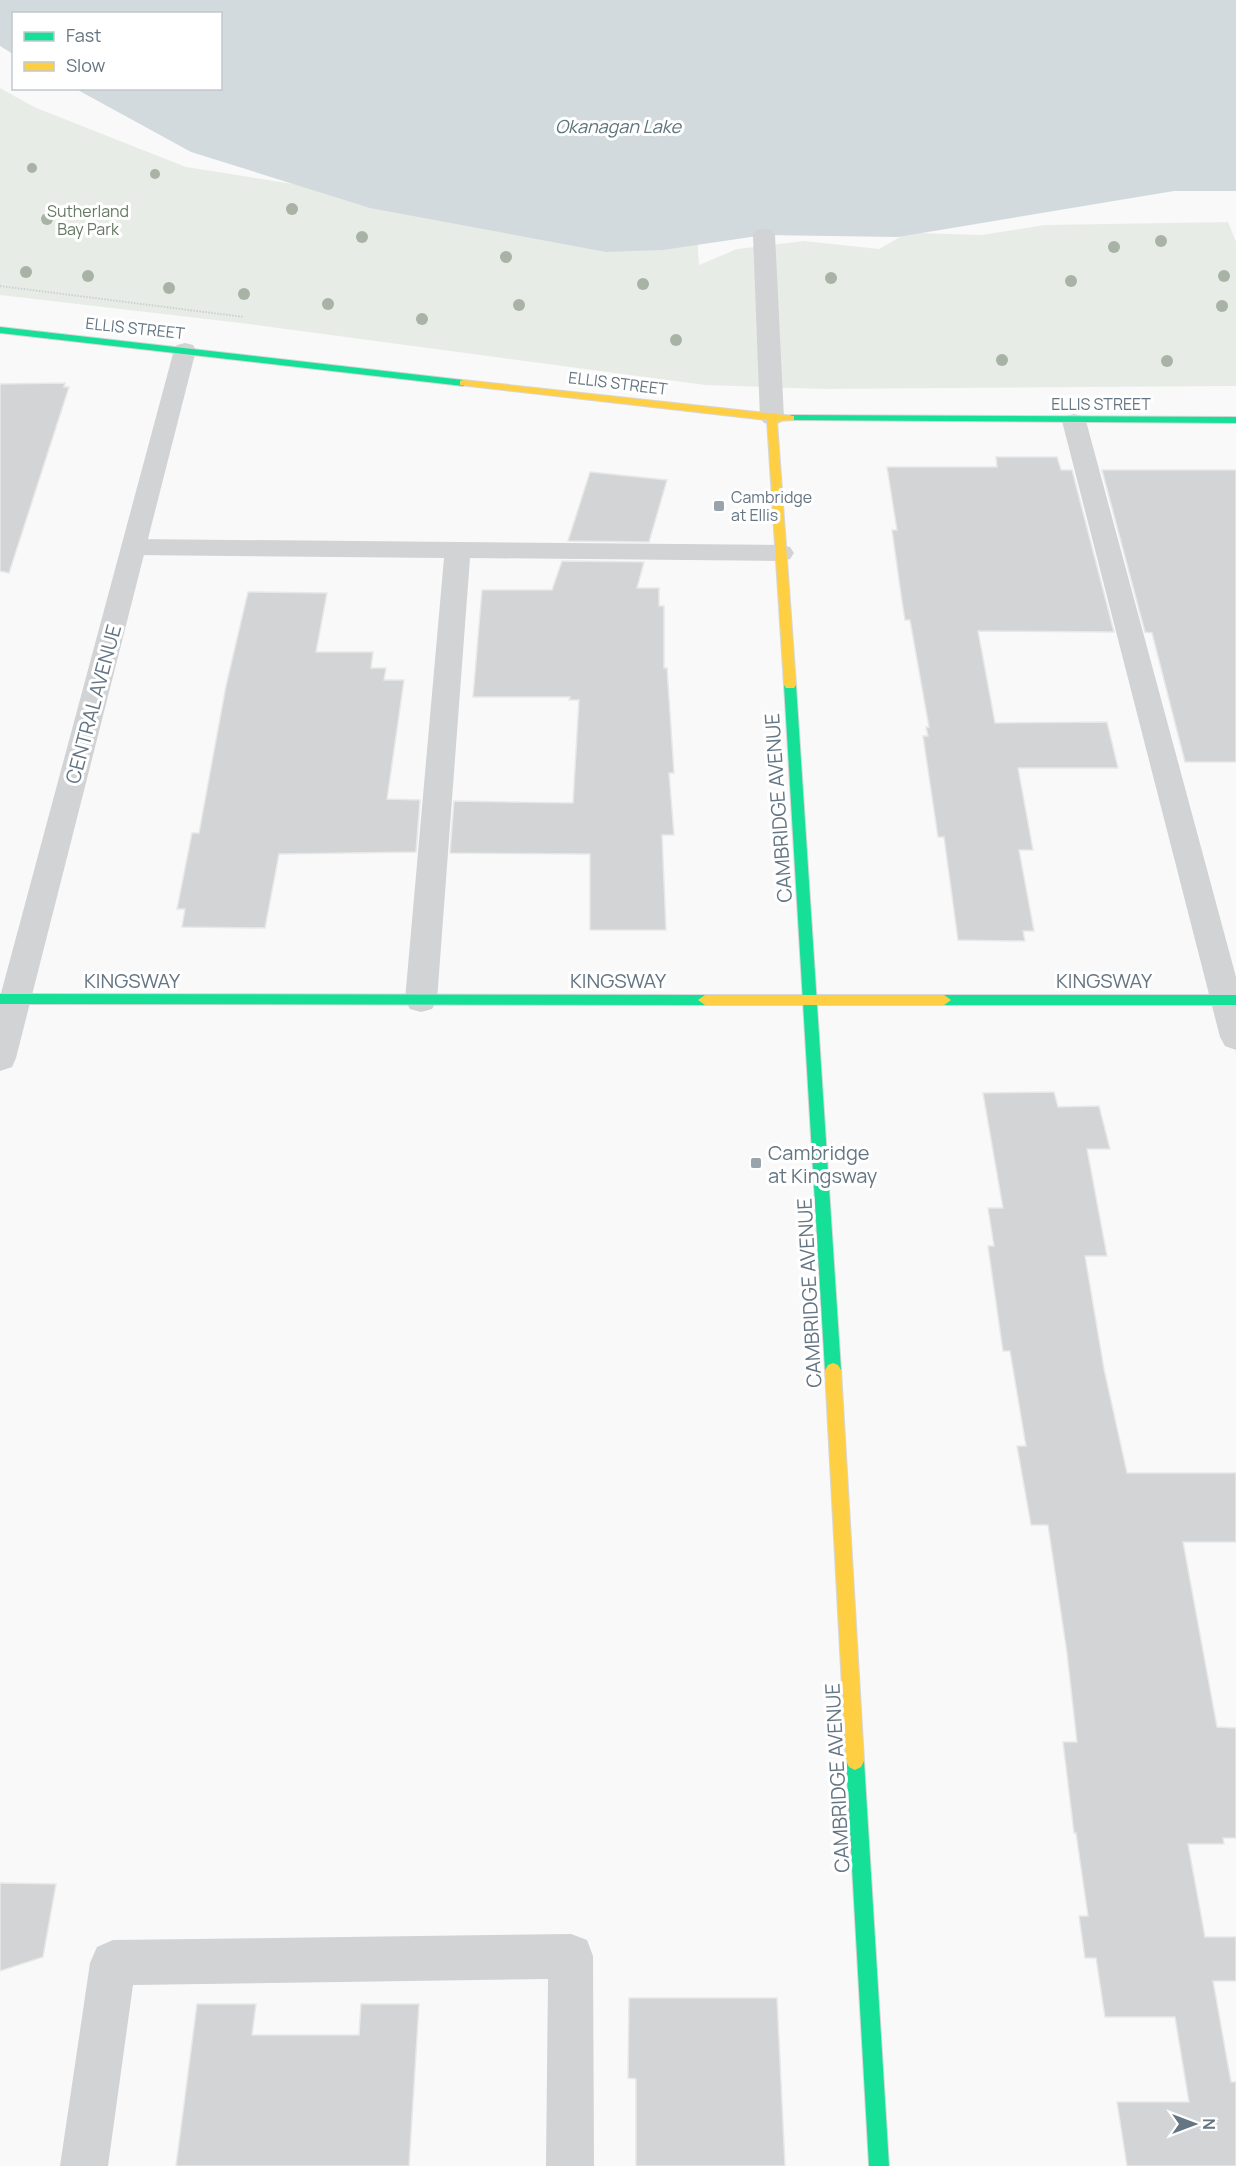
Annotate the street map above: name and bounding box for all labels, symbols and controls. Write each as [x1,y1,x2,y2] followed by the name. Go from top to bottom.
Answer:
[12,12,222,90] legend
[66,23,101,47] text: Fast
[66,53,106,77] text: Slow
[555,114,683,138] water label: Okanagan Lake
[47,200,129,240] park label: Sutherland Bay Park
[84,312,186,344] street label: ELLIS STREET
[567,366,669,400] street label: ELLIS STREET
[1051,393,1151,415] street label: ELLIS STREET
[731,486,812,526] place label: Cambridge at Ellis
[712,499,726,513] marker: Cambridge at Ellis
[59,621,127,787] street label: CENTRAL AVENUE
[758,712,798,904] street label: CAMBRIDGE AVENUE
[84,967,181,994] street label: KINGSWAY
[570,967,667,994] street label: KINGSWAY
[1056,967,1153,994] street label: KINGSWAY
[768,1139,878,1189] place label: Cambridge at Kingsway
[749,1156,763,1170] marker: Cambridge at Kingsway
[791,1198,827,1388] street label: CAMBRIDGE AVENUE
[819,1683,855,1873] street label: CAMBRIDGE AVENUE
[1164,2094,1224,2154] north arrow
[1198,2118,1220,2130] text: N

